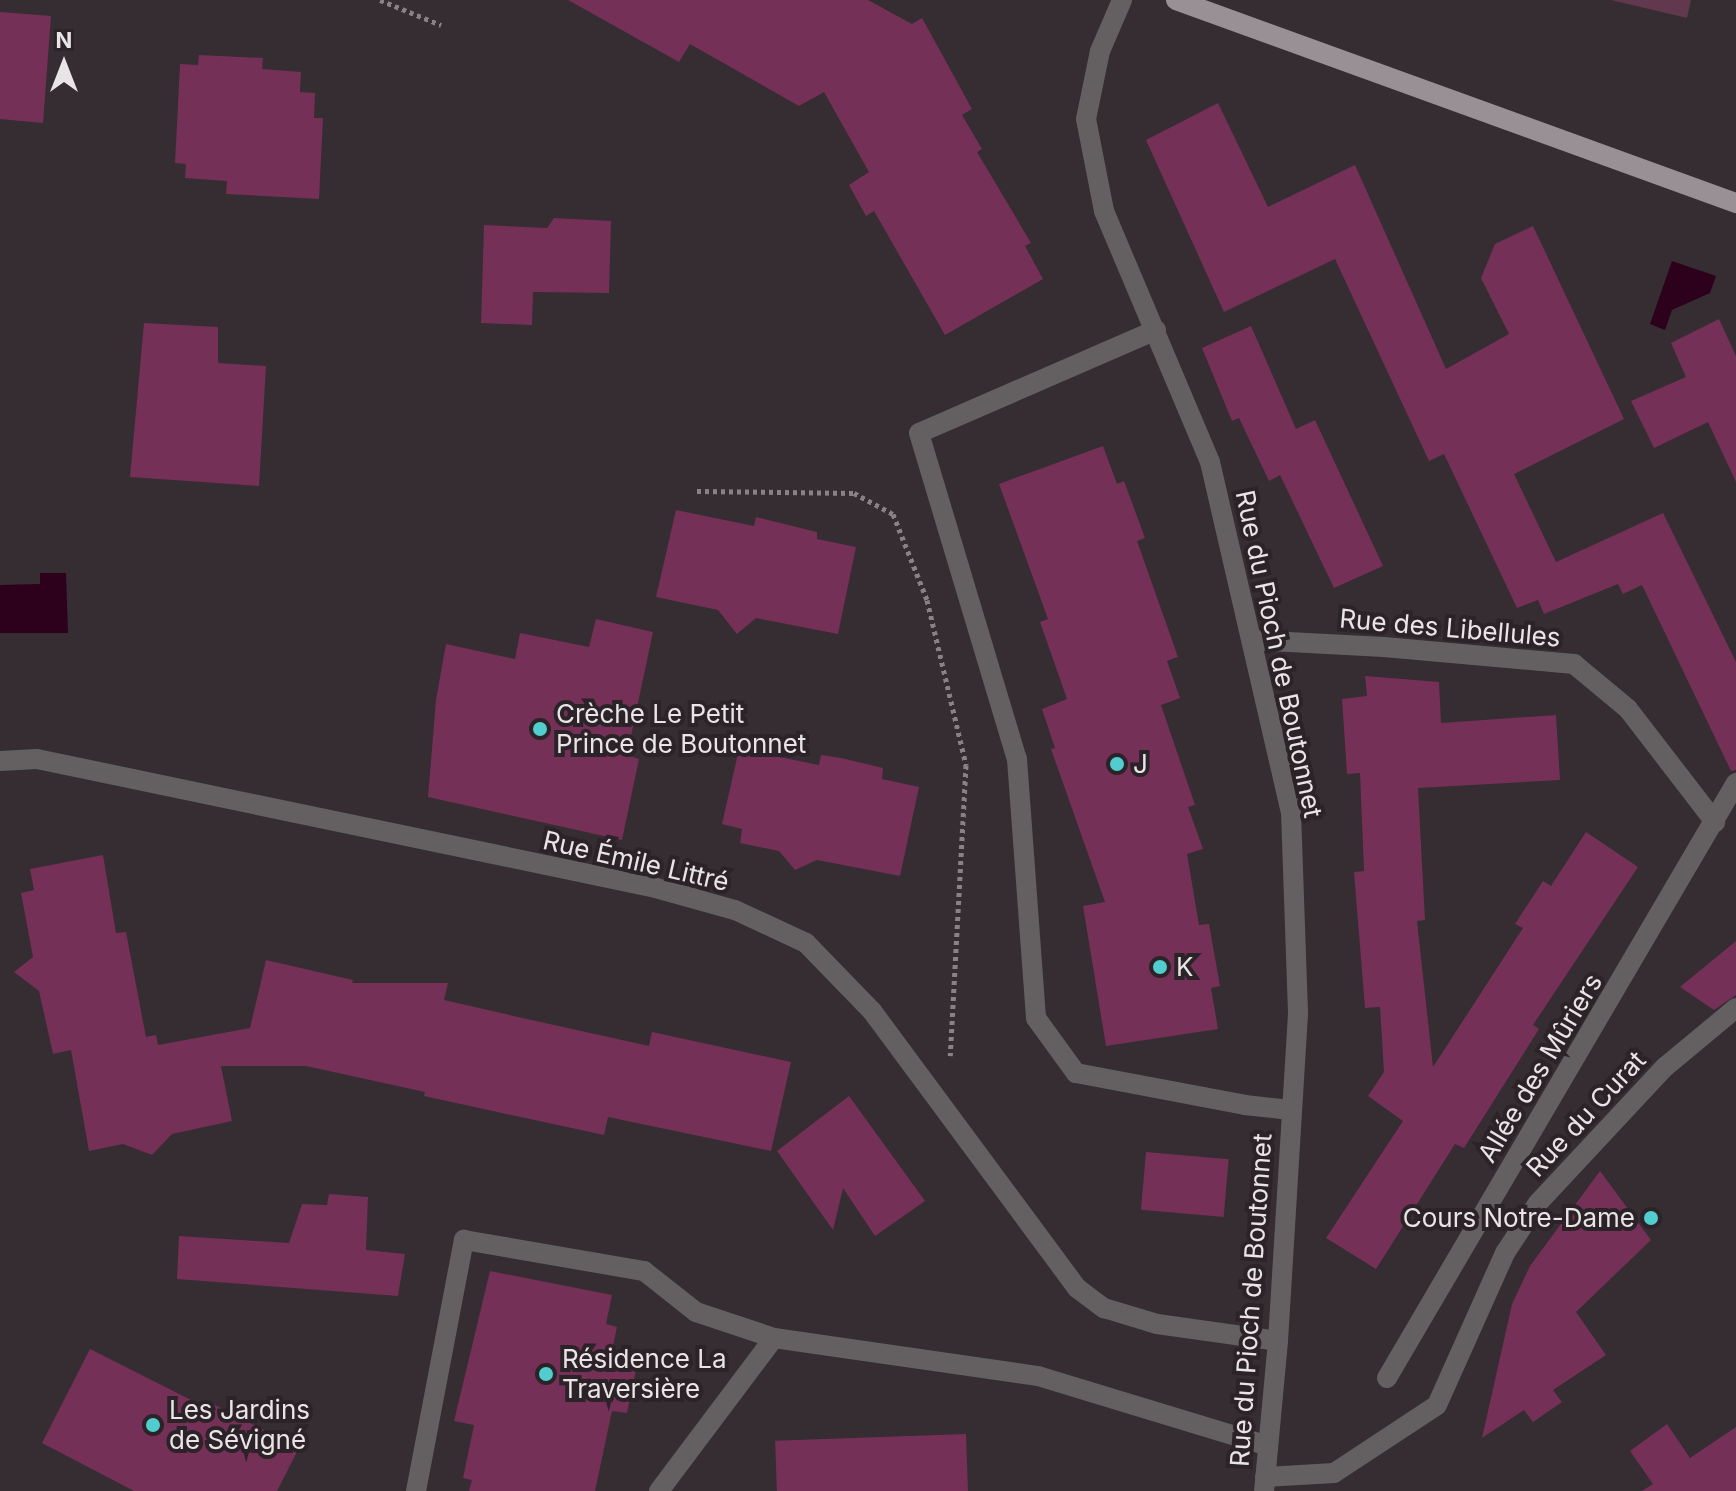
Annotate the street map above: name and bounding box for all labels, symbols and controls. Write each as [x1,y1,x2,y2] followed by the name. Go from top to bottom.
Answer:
[24,24,104,104] north arrow
[56,27,72,53] text: N
[1229,487,1329,821] street label: Rue du Pioch de Boutonnet
[1338,603,1562,653] street label: Rue des Libellules
[556,698,806,760] place label: Crèche Le Petit Prince de Boutonnet
[531,720,549,738] marker: Crèche Le Petit Prince de Boutonnet
[1133,748,1148,780] place label: J
[1108,755,1126,773] marker: J
[540,824,732,898] street label: Rue Émile Littré
[1176,951,1193,983] place label: K
[1151,958,1169,976] marker: K
[1471,968,1609,1168] street label: Allée des Mûriers
[1520,1045,1652,1183] street label: Rue du Curat
[1224,1132,1278,1468] street label: Rue du Pioch de Boutonnet
[1403,1202,1635,1234] place label: Cours Notre-Dame
[1642,1209,1660,1227] marker: Cours Notre-Dame
[562,1343,727,1404] place label: Résidence La Traversière
[537,1365,555,1383] marker: Résidence La Traversière
[169,1394,310,1456] place label: Les Jardins de Sévigné
[144,1416,162,1434] marker: Les Jardins de Sévigné

